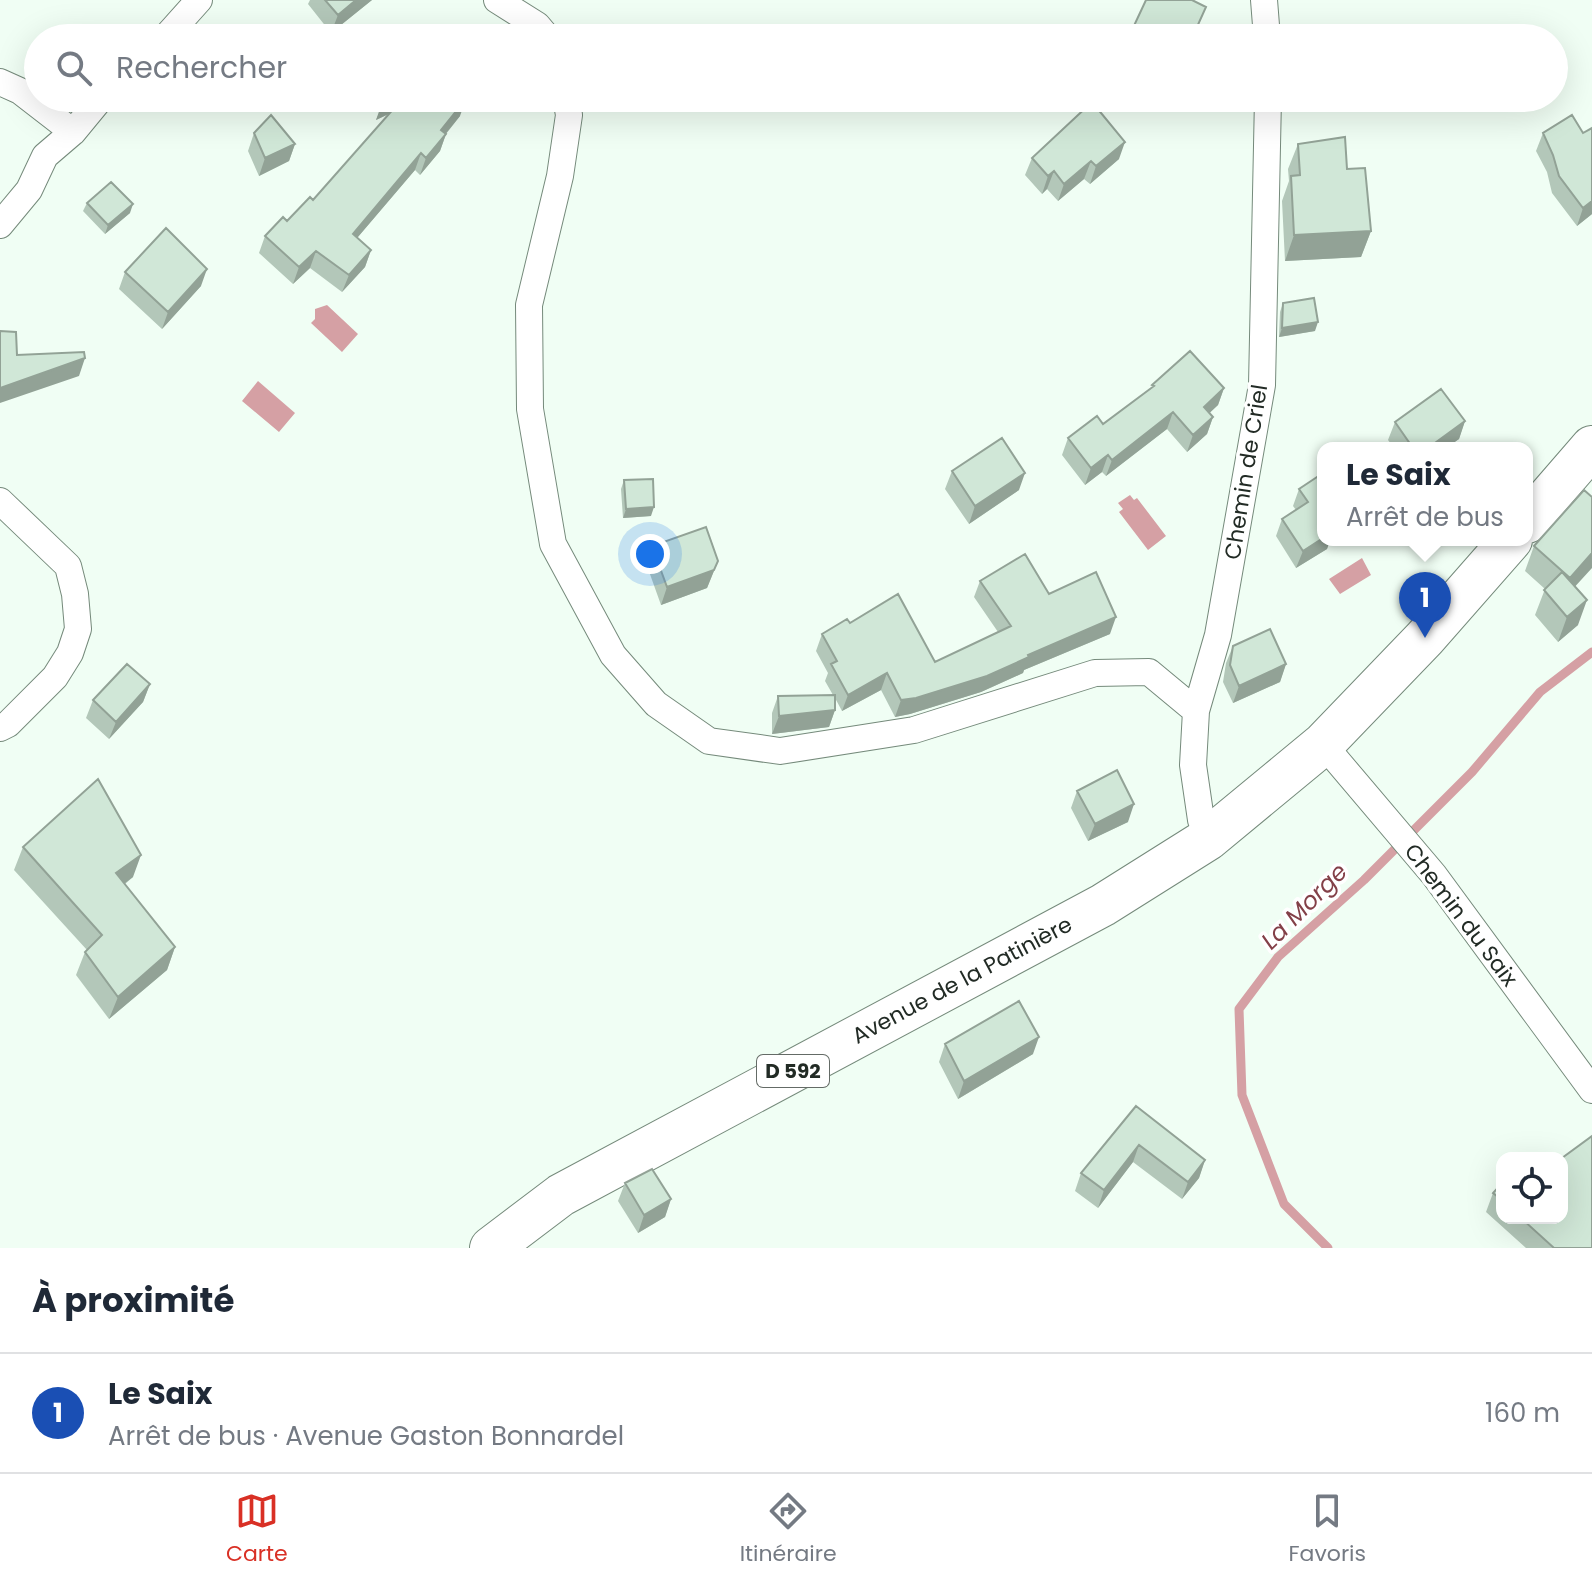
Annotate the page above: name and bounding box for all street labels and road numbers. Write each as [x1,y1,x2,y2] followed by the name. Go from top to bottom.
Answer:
[1217,382,1275,562] street label: Chemin de Criel
[1397,837,1525,993] street label: Chemin du Saix
[847,909,1077,1051] street label: Avenue de la Patinière
[757,1055,829,1087] road number: D 592

